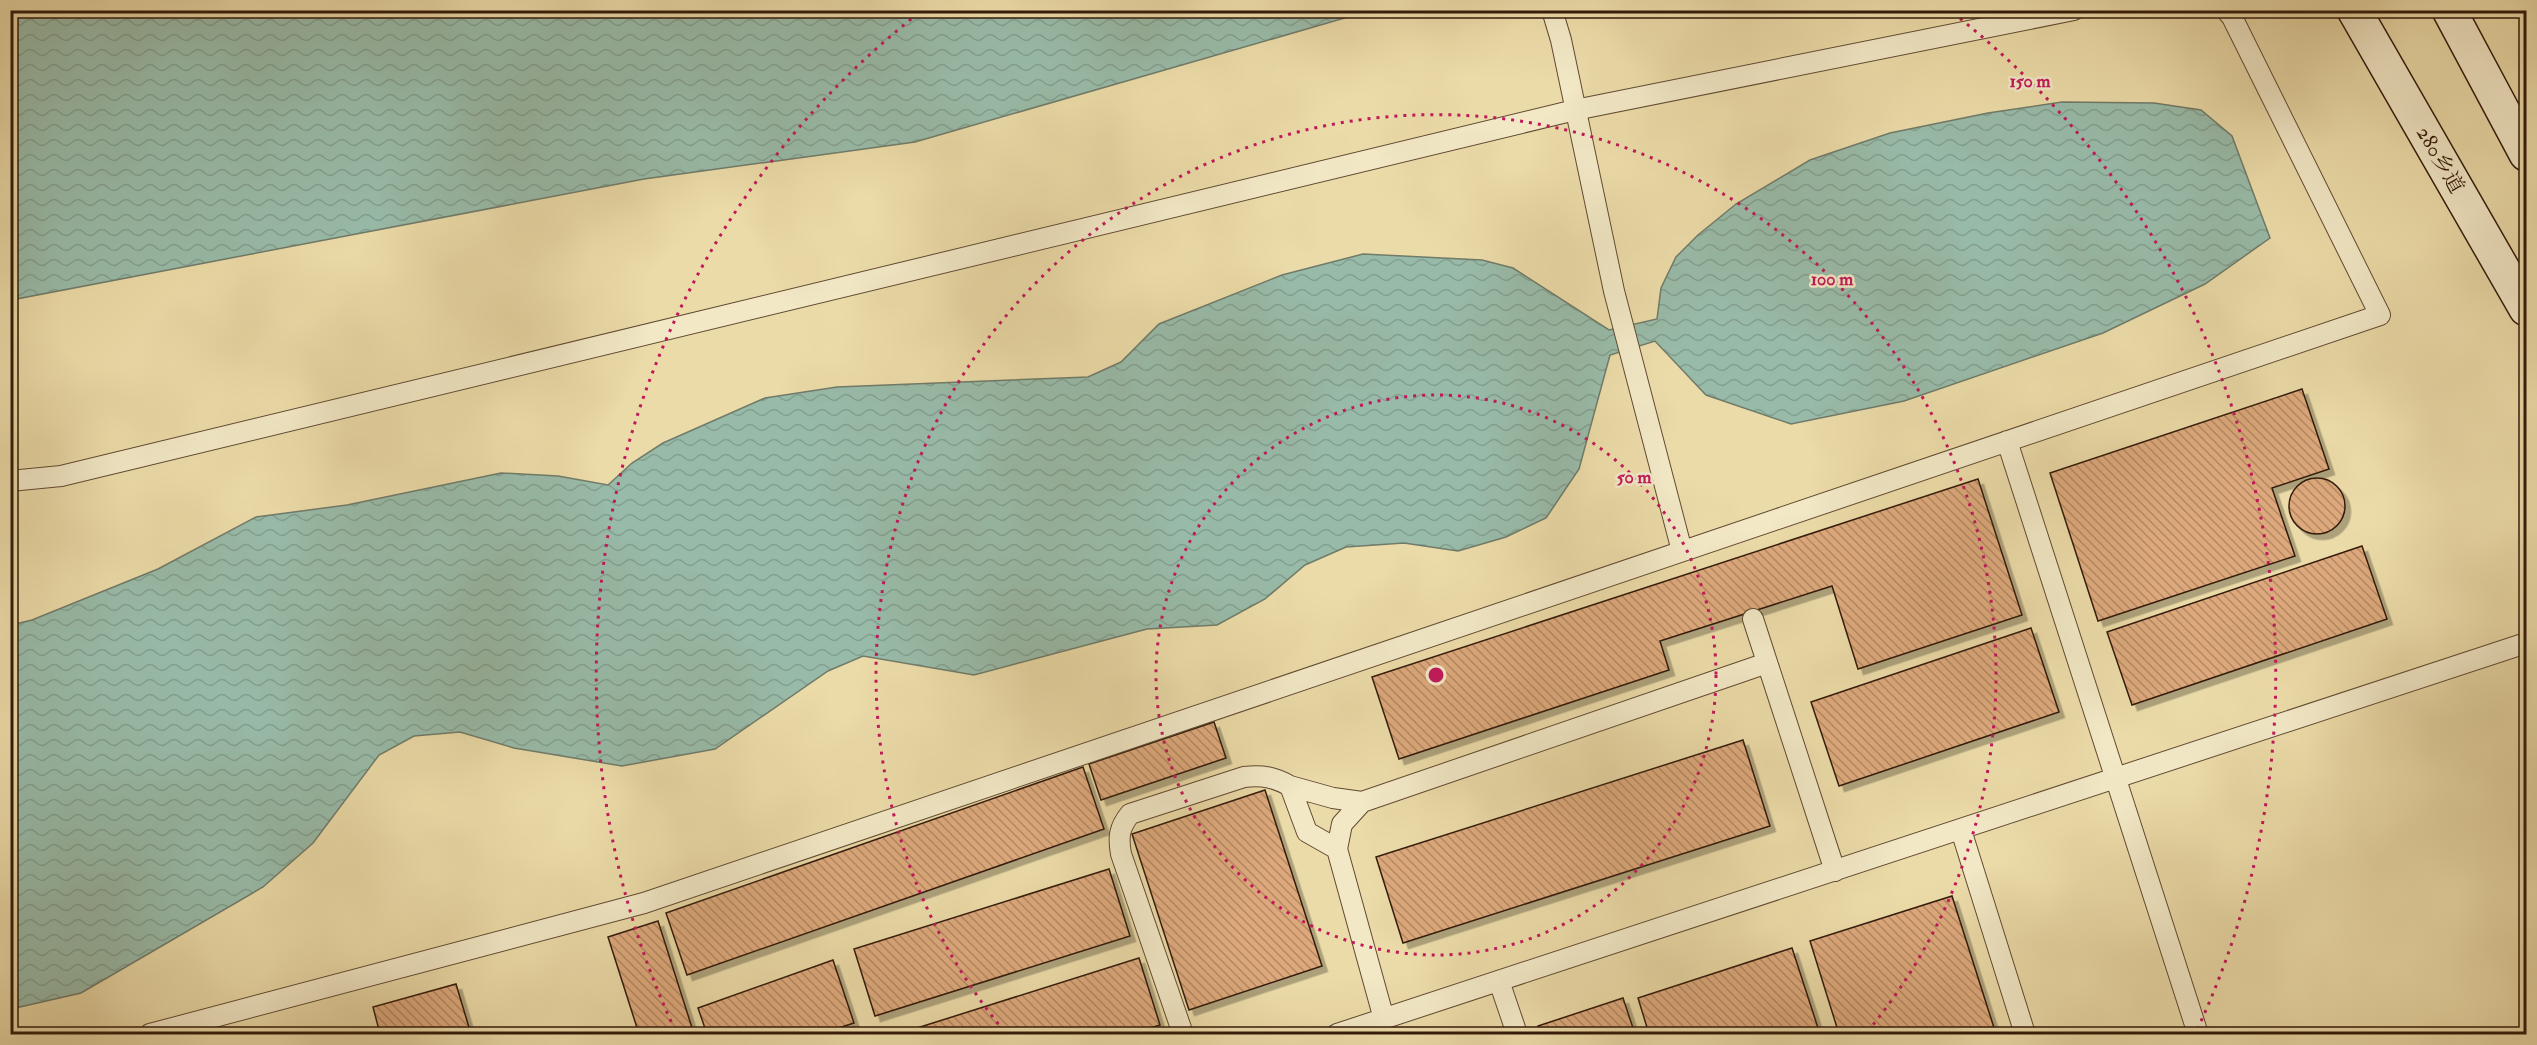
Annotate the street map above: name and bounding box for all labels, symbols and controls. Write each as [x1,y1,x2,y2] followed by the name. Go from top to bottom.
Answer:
[2009,70,2052,93] text: 150 m
[2410,122,2470,198] street label: 280乡道
[1811,268,1854,291] text: 100 m
[1617,466,1652,489] text: 50 m
[1426,665,1446,685] centre of rings

